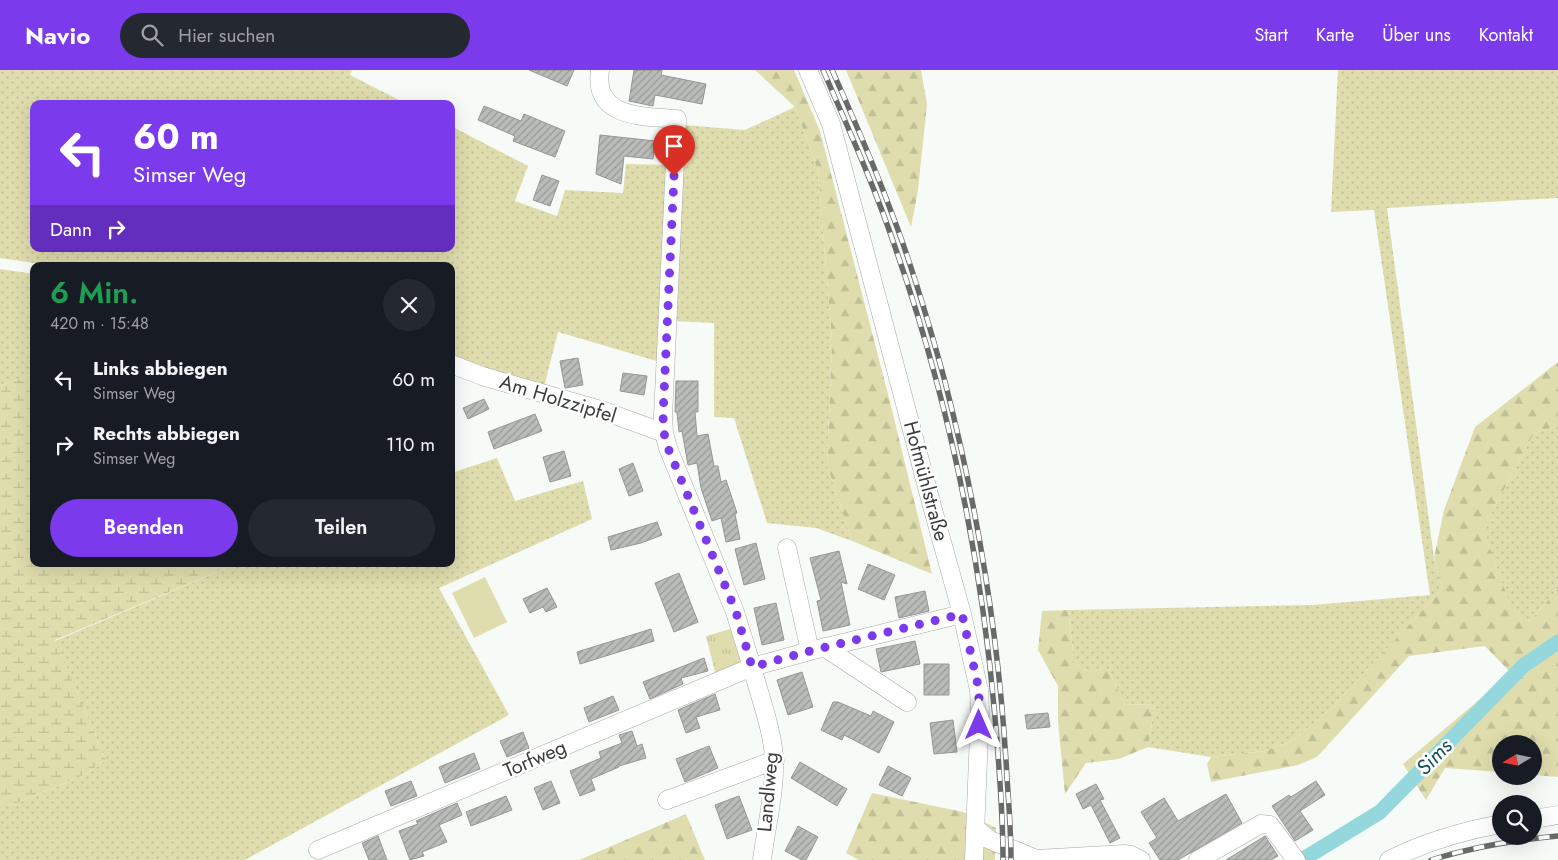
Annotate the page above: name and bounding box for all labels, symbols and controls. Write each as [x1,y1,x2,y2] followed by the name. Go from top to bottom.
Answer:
[120,13,470,58] search box
[25,18,90,53] text: Navio
[138,21,166,49] icon: search
[178,22,275,49] text: Hier suchen
[1254,22,1288,48] text: Start
[1316,22,1354,48] text: Karte
[1382,22,1451,48] text: Über uns
[1479,22,1533,48] text: Kontakt
[133,112,219,162] text: 60 m
[50,120,115,185] icon: left
[653,125,695,176] pin
[660,132,688,160] icon: arrive
[133,158,246,190] text: Simser Weg
[102,215,130,243] icon: right
[50,216,92,243] text: Dann
[50,271,139,314] text: 6 Min.
[383,279,435,331] button: close
[50,312,149,335] text: 420 m · 15:48
[93,355,228,382] text: Links abbiegen
[50,366,78,394] icon: left
[392,366,435,393] text: 60 m
[496,367,620,431] street label: Am Holzzipfel
[93,382,175,405] text: Simser Weg
[896,418,956,544] street label: Hofmühlstraße
[93,420,240,447] text: Rechts abbiegen
[50,431,78,459] icon: right
[386,431,435,458] text: 110 m
[93,447,175,470] text: Simser Weg
[50,499,238,557] button: Beenden
[248,499,435,557] button: Teilen
[952,698,1004,750] position arrow
[1409,731,1459,782] water label: Sims
[499,733,571,785] street label: Torfweg
[1492,735,1542,785] north arrow
[1492,735,1542,845] map controls
[750,751,786,833] street label: Landlweg
[1492,795,1542,845] button: search

